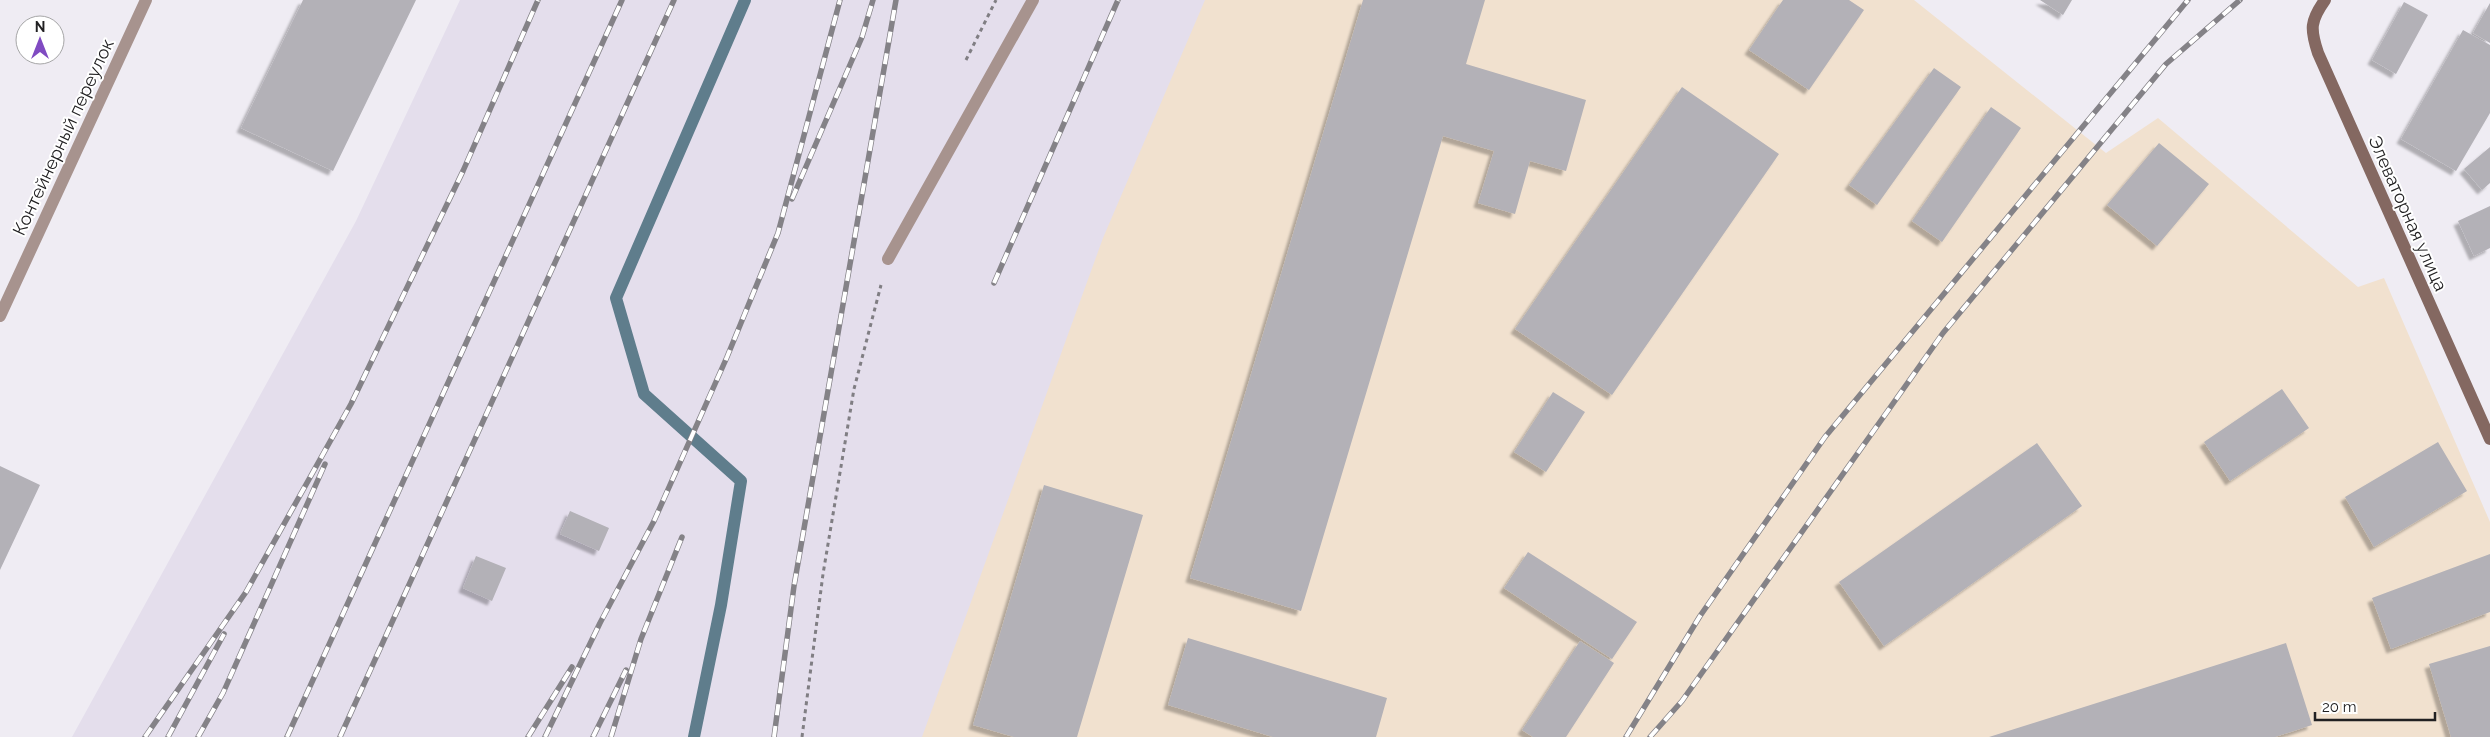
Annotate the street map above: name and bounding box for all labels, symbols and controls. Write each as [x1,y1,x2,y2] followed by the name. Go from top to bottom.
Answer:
[15,15,65,65] north arrow
[35,19,45,35] text: N
[8,35,118,239] street label: Контейнерный переулок
[2364,132,2452,294] street label: Элеваторная улица
[2315,690,2435,722] scale bar
[2322,698,2357,716] text: 20 m

